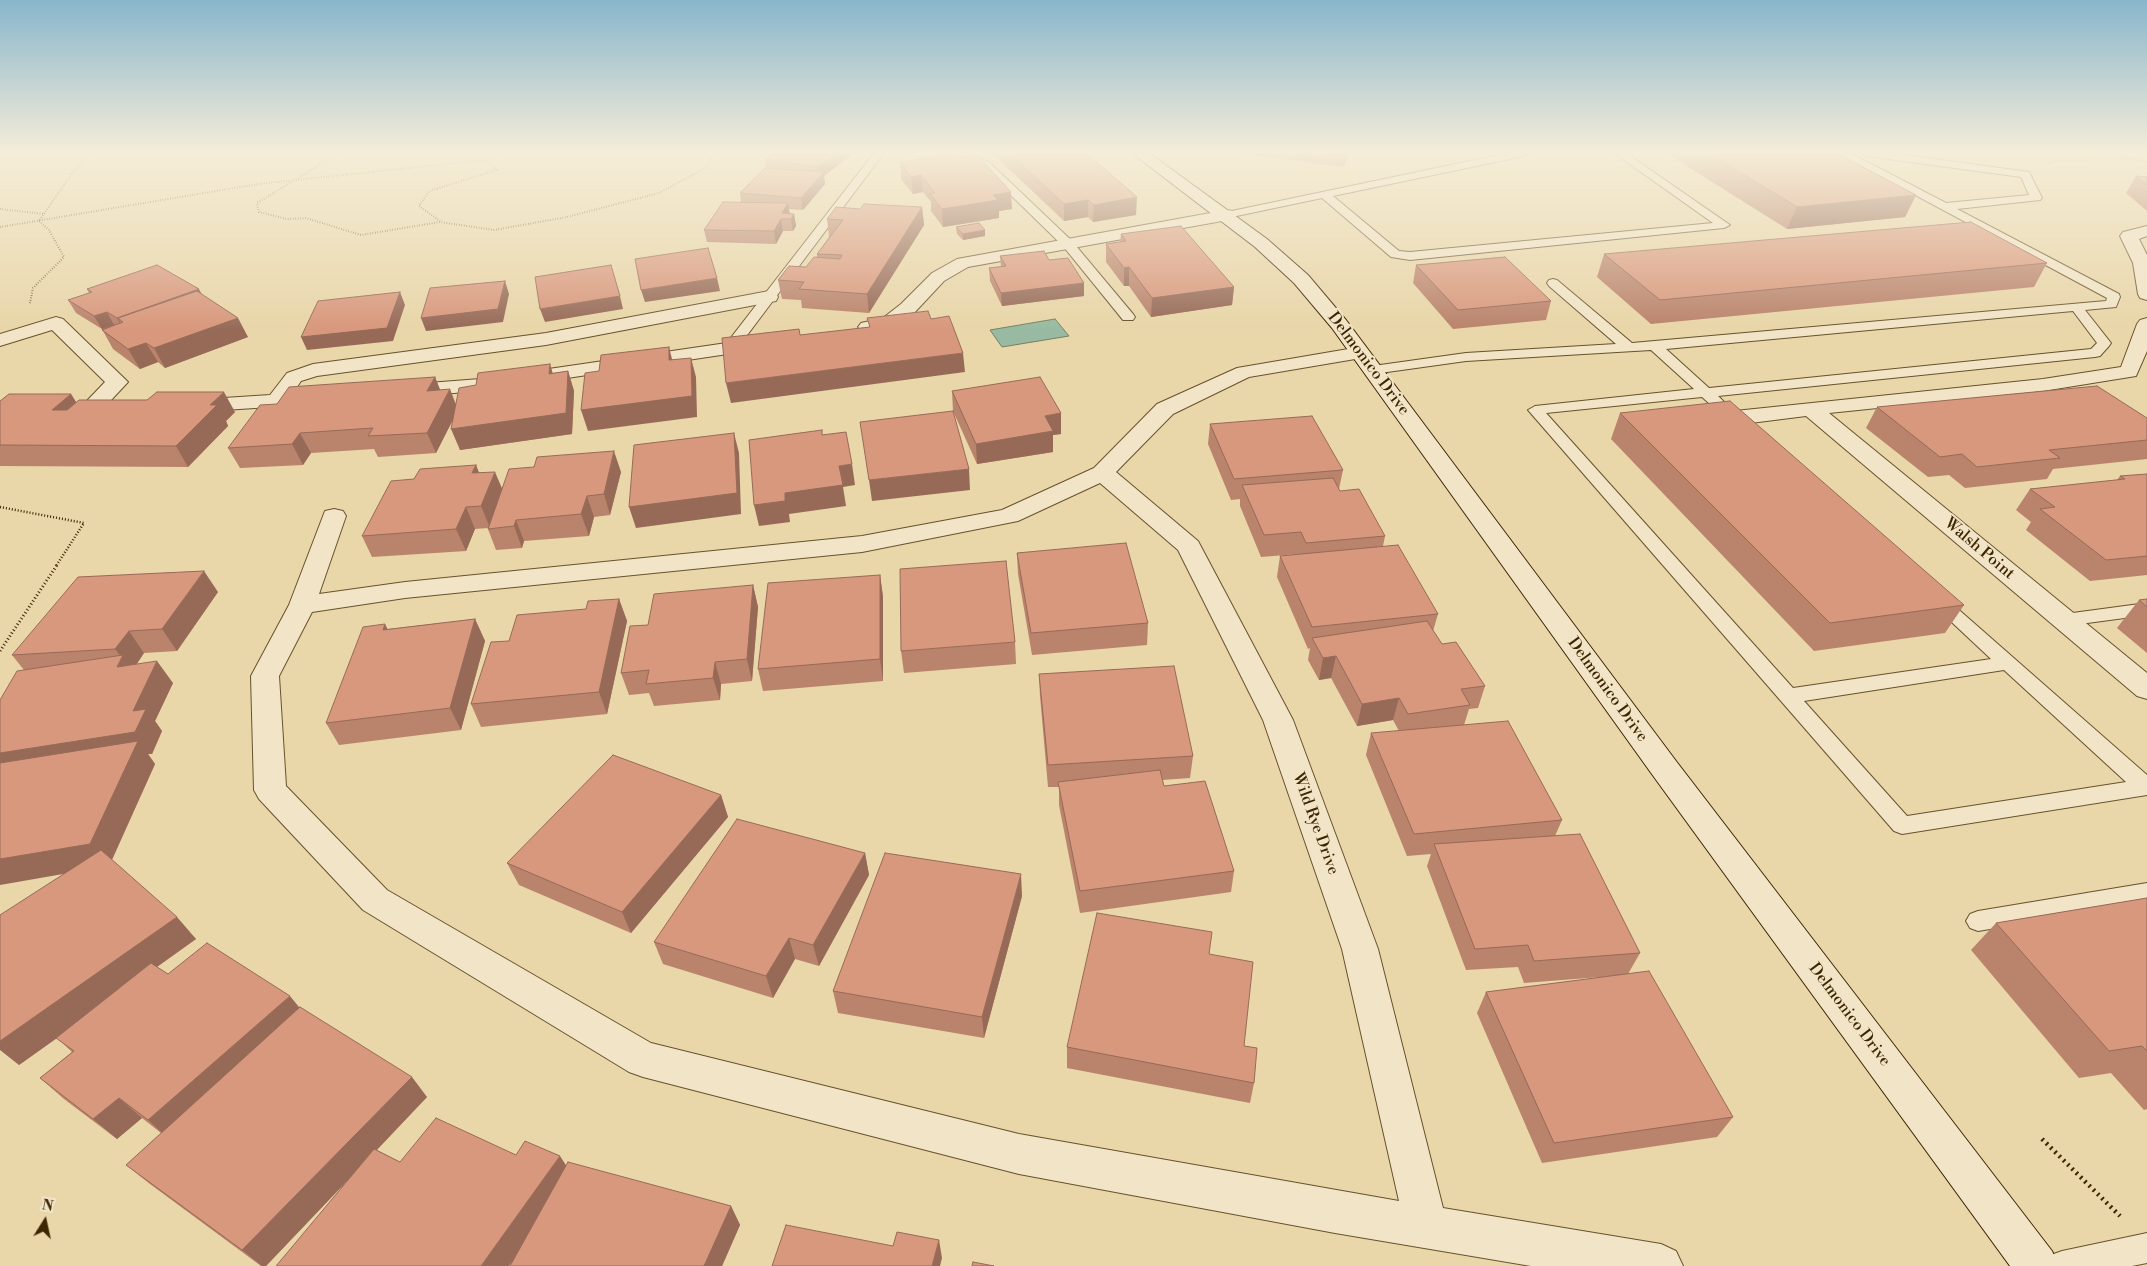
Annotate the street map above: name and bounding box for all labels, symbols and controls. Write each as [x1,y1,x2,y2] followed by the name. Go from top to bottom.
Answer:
[1323,309,1413,419] street label: Delmonico Drive
[1940,514,2018,584] street label: Walsh Point
[1563,634,1651,746] street label: Delmonico Drive
[1288,771,1342,877] street label: Wild Rye Drive
[1804,960,1894,1070] street label: Delmonico Drive
[20,1196,70,1246] north arrow
[41,1196,55,1216] text: N

